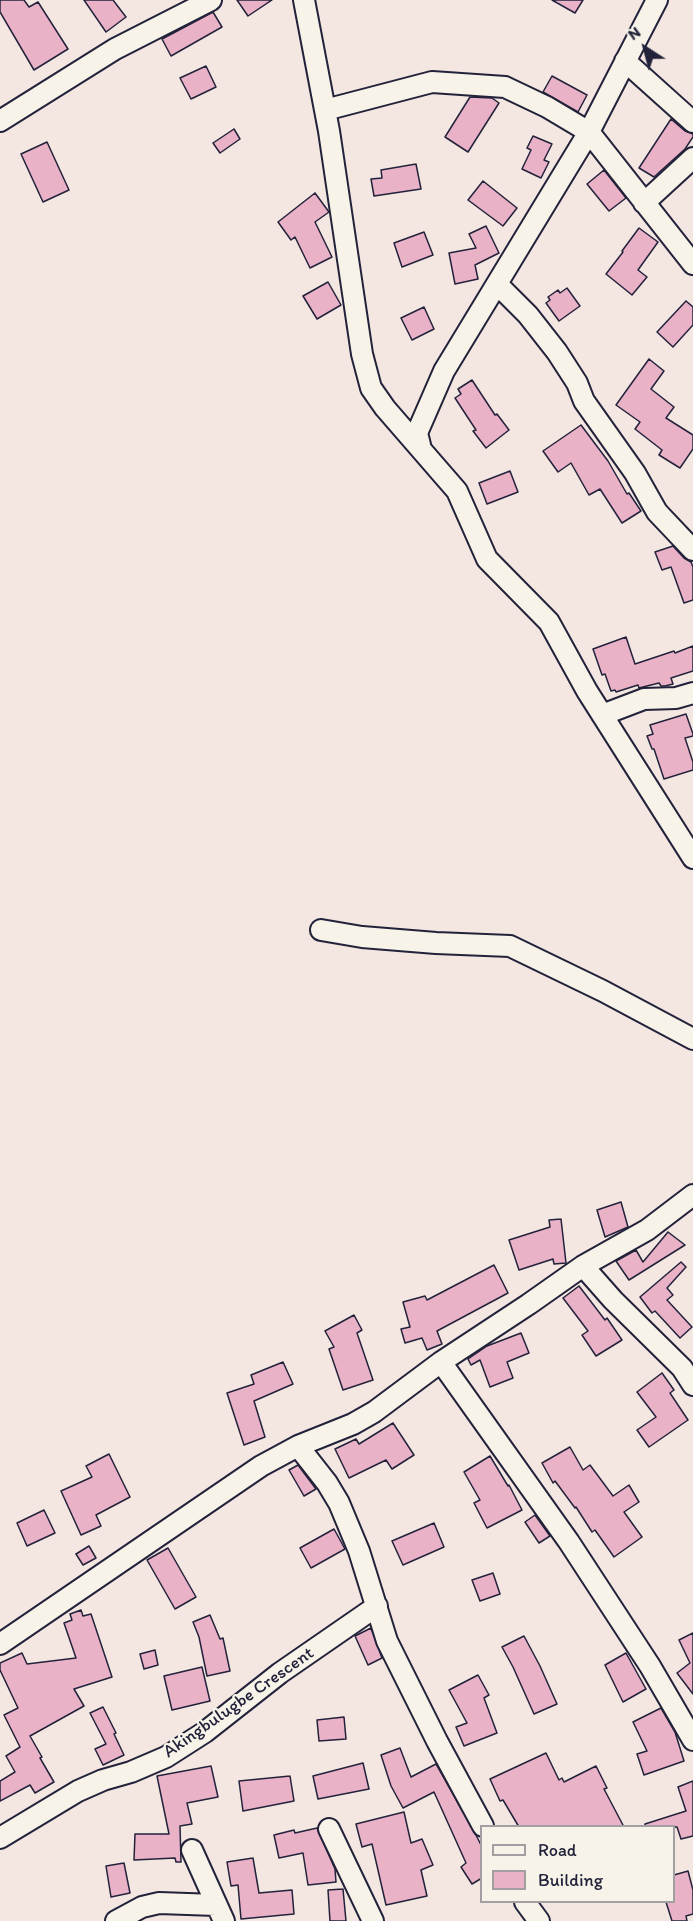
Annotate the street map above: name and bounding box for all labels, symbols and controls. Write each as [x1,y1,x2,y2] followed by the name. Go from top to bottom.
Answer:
[615,18,675,78] north arrow
[624,22,644,44] text: N
[160,1643,318,1763] street label: Akingbulugbe Crescent
[480,1825,675,1903] legend
[538,1839,577,1861] text: Road
[538,1869,603,1891] text: Building

